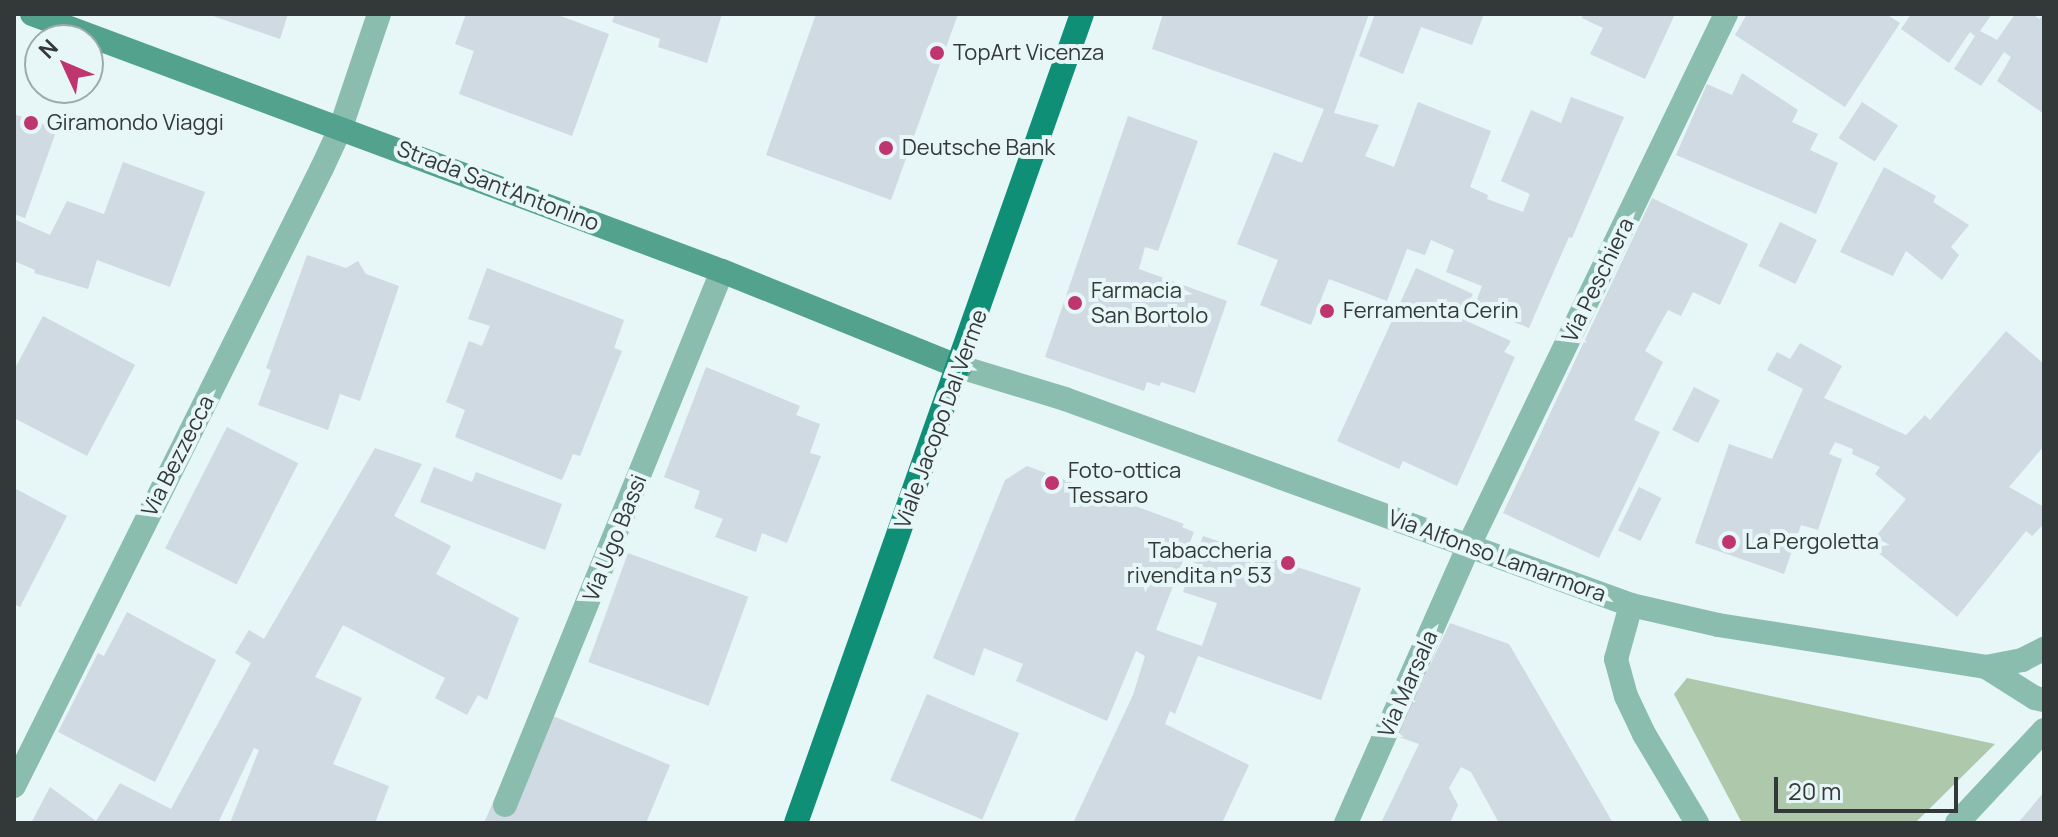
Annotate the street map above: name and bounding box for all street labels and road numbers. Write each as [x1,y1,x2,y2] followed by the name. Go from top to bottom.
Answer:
[393,135,603,237] street label: Strada Sant'Antonino
[1557,213,1639,347] street label: Via Peschiera
[889,306,993,532] street label: Viale Jacopo Dal Verme
[136,391,220,521] street label: Via Bezzecca
[578,471,652,605] street label: Via Ugo Bassi
[1385,504,1609,608] street label: Via Alfonso Lamarmora
[1373,627,1443,741] street label: Via Marsala

